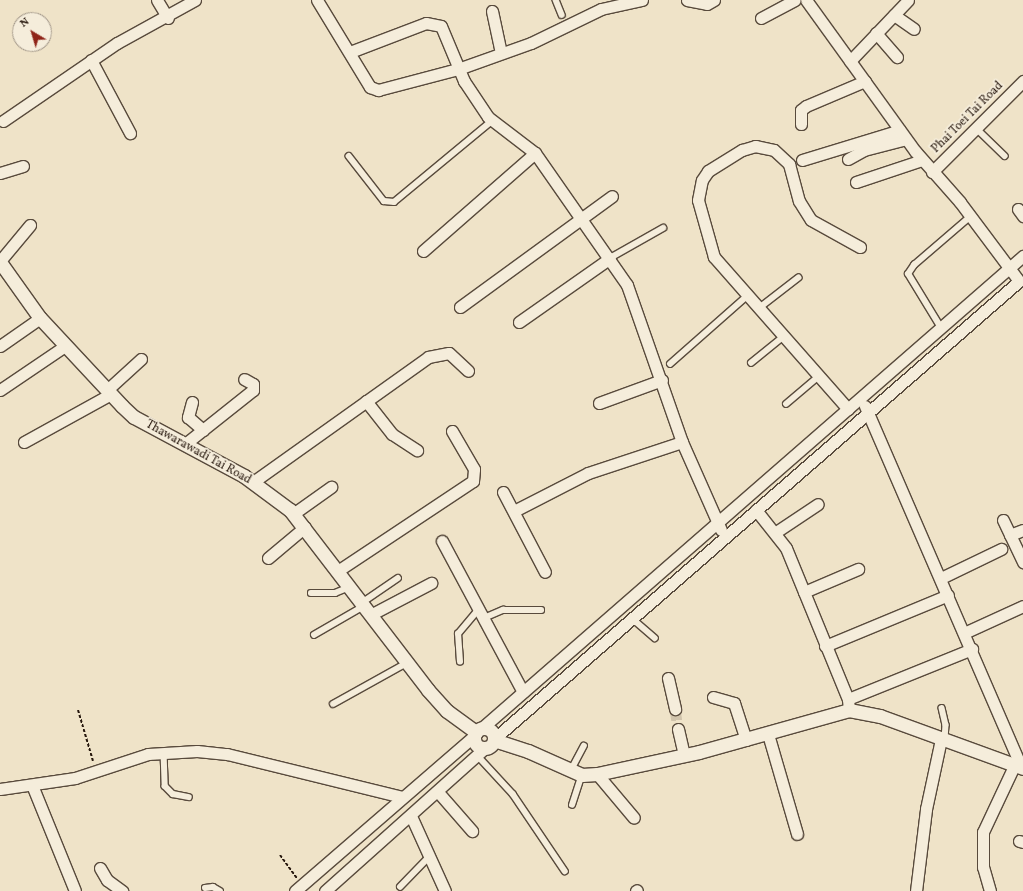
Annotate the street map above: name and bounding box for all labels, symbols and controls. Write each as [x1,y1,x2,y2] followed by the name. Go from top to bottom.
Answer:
[12,12,52,52] north arrow
[17,15,33,31] text: N
[929,79,1007,157] street label: Phai Toei Tai Road
[143,418,253,488] street label: Thawarawadi Tai Road

